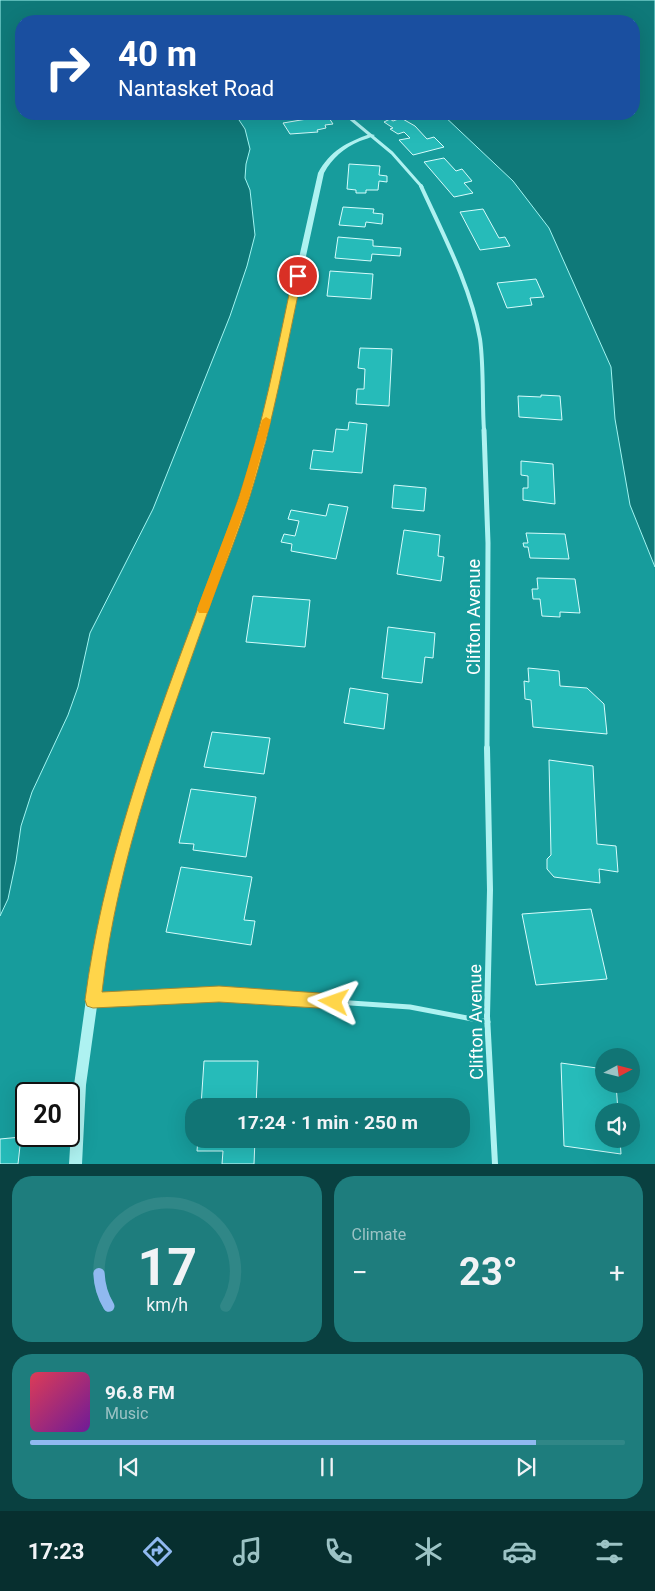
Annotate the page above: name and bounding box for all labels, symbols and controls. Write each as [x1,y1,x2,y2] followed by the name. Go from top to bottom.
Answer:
[118,34,197,75] text: 40 m
[35,35,100,100] icon: right
[118,76,274,101] text: Nantasket Road
[277,255,319,297] pin
[284,262,312,290] icon: arrive
[463,559,484,675] street label: Clifton Avenue
[464,964,487,1080] street label: Clifton Avenue
[307,975,359,1027] position arrow
[595,1048,640,1092] north arrow
[595,1048,640,1148] map controls
[15,1082,80,1147] speed limit sign: 20
[595,1103,640,1148] button: sound
[237,1111,418,1134] text: 17:24 · 1 min · 250 m
[352,1225,406,1244] text: Climate
[137,1237,197,1298] text: 17
[459,1250,518,1294] text: 23°
[352,1256,368,1289] text: −
[609,1256,625,1289] text: +
[146,1294,188,1315] text: km/h
[105,1381,175,1404] text: 96.8 FM
[105,1404,148,1423] text: Music
[115,1453,143,1481] icon: previous
[313,1453,341,1481] icon: pause
[512,1453,540,1481] icon: next
[140,1534,175,1569] icon: directions
[230,1534,265,1569] icon: music
[321,1534,356,1569] icon: phone
[411,1534,446,1569] icon: climate
[502,1534,537,1569] icon: car
[592,1534,627,1569] icon: filters
[28,1539,84,1564] text: 17:23

